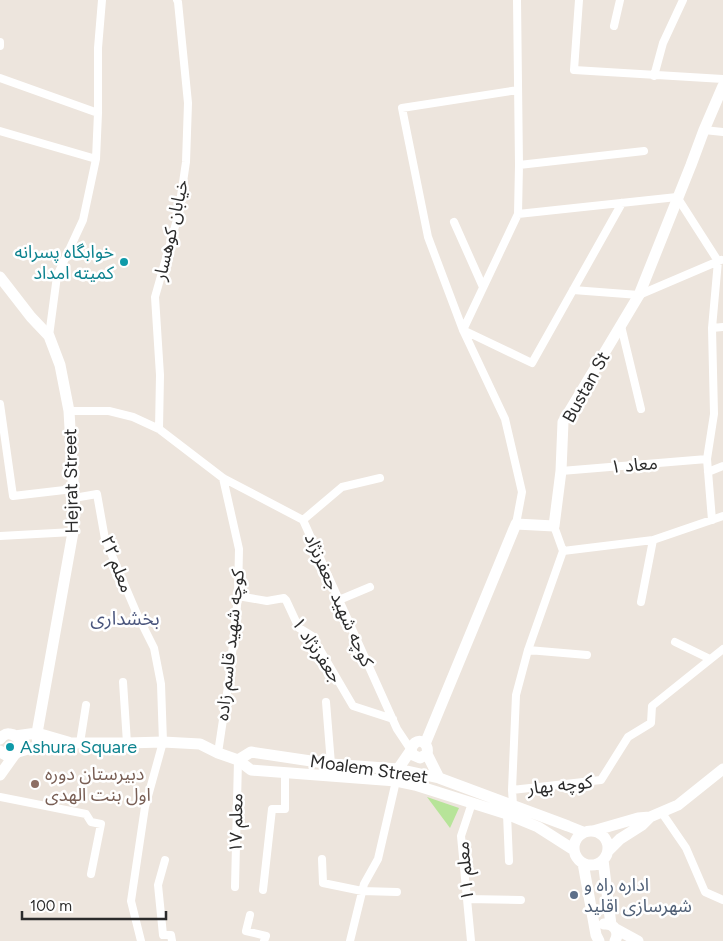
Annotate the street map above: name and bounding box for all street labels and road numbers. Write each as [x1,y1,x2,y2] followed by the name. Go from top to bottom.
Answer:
[148,177,193,284] street label: خیابان کوهسار
[558,348,615,426] street label: Bustan St
[59,428,83,534] street label: Hejrat Street
[609,452,659,478] street label: معاد ۱
[300,530,378,671] street label: کوچه شهید جعفرنژاد
[94,532,138,596] street label: معلم ۲۲
[211,568,251,722] street label: کوچه شهید قاسم زاده
[287,613,347,687] street label: جعفرنژاد ۱
[309,750,430,788] street label: Moalem Street
[525,771,594,800] street label: کوچه بهار
[224,793,250,853] street label: معلم ۱۷
[451,840,481,902] street label: معلم ۱۱

